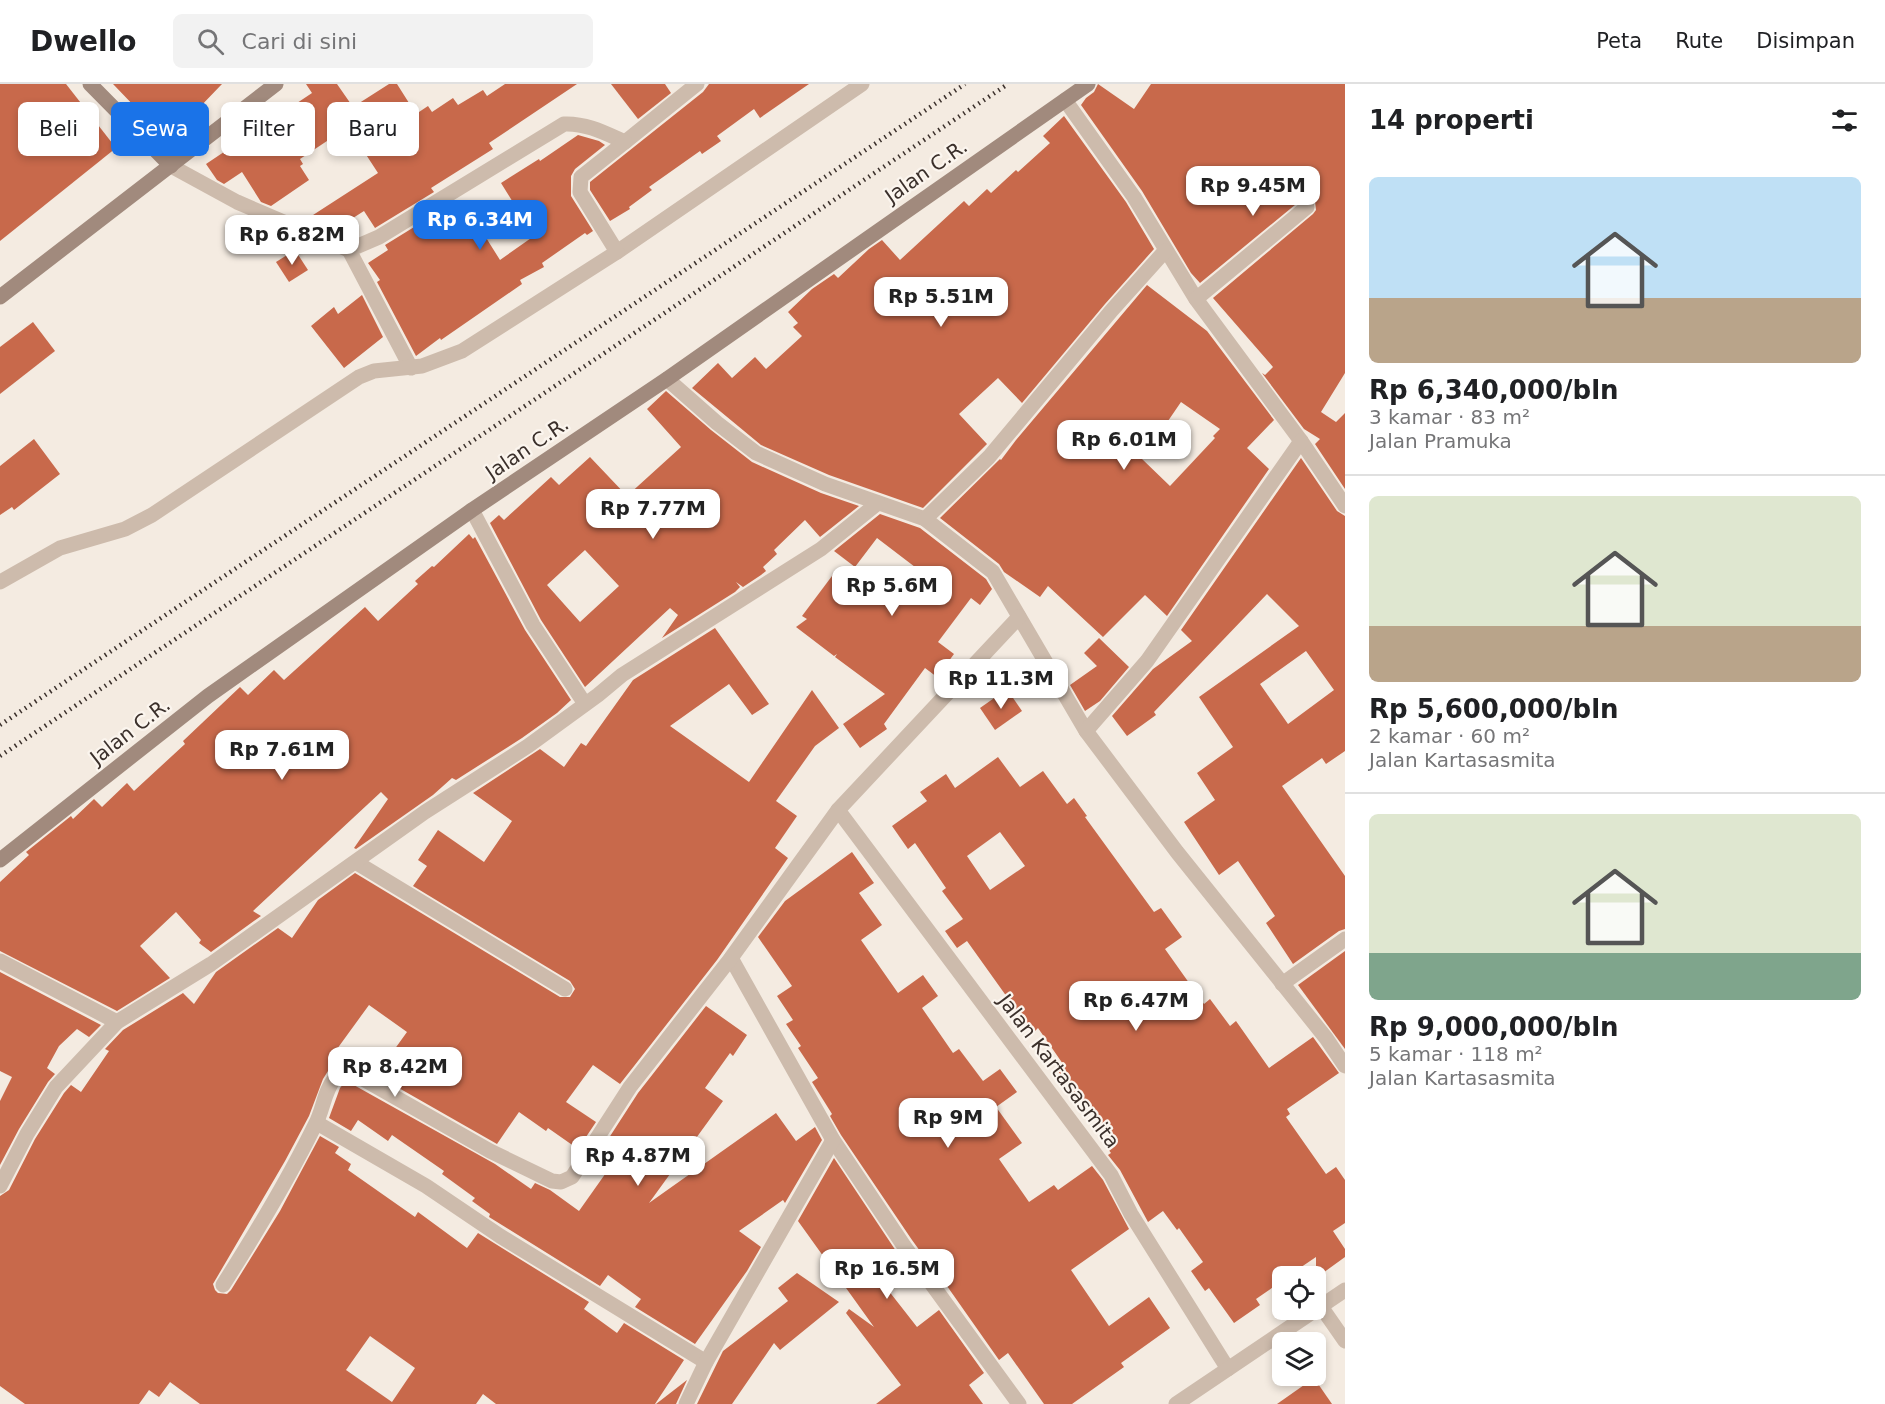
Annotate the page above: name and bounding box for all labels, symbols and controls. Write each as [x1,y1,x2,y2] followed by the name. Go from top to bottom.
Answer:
[173,14,593,68] search box
[30,25,137,58] text: Dwello
[194,25,227,58] icon: search
[242,29,357,54] text: Cari di sini
[1596,29,1642,53] text: Peta
[1675,29,1723,53] text: Rute
[1756,29,1855,53] text: Disimpan
[18,102,99,156] chip: Beli
[111,102,209,156] chip: Sewa
[221,102,315,156] chip: Filter
[327,102,419,156] chip: Baru
[1828,104,1861,137] icon: filters
[1369,105,1534,135] text: 14 properti
[879,134,972,209] street label: Jalan C.R.
[1191,166,1315,217] pin: Rp 9.45M
[1200,173,1306,197] text: Rp 9.45M
[418,200,542,251] pin: Rp 6.34M
[427,207,533,231] text: Rp 6.34M
[230,215,354,266] pin: Rp 6.82M
[1561,216,1669,324] icon: home
[239,222,345,246] text: Rp 6.82M
[879,277,1003,328] pin: Rp 5.51M
[888,284,994,308] text: Rp 5.51M
[1369,375,1619,405] text: Rp 6,340,000/bln
[1369,405,1530,429] text: 3 kamar · 83 m²
[479,412,573,486] street label: Jalan C.R.
[1062,420,1186,471] pin: Rp 6.01M
[1071,427,1177,451] text: Rp 6.01M
[1369,429,1512,453] text: Jalan Pramuka
[591,489,715,540] pin: Rp 7.77M
[600,496,706,520] text: Rp 7.77M
[1561,535,1669,643] icon: home
[837,566,947,617] pin: Rp 5.6M
[846,573,938,597] text: Rp 5.6M
[939,659,1063,710] pin: Rp 11.3M
[948,666,1054,690] text: Rp 11.3M
[84,692,175,771] street label: Jalan C.R.
[1369,694,1619,724] text: Rp 5,600,000/bln
[1369,724,1530,748] text: 2 kamar · 60 m²
[220,730,344,781] pin: Rp 7.61M
[229,737,335,761] text: Rp 7.61M
[1369,748,1556,772] text: Jalan Kartasasmita
[1561,853,1669,961] icon: home
[1074,981,1198,1032] pin: Rp 6.47M
[992,988,1125,1153] street label: Jalan Kartasasmita
[1083,988,1189,1012] text: Rp 6.47M
[1369,1012,1619,1042] text: Rp 9,000,000/bln
[1369,1042,1543,1066] text: 5 kamar · 118 m²
[333,1047,457,1098] pin: Rp 8.42M
[342,1054,448,1078] text: Rp 8.42M
[1369,1066,1556,1090] text: Jalan Kartasasmita
[906,1098,990,1149] pin: Rp 9M
[913,1105,983,1129] text: Rp 9M
[576,1136,700,1187] pin: Rp 4.87M
[585,1143,691,1167] text: Rp 4.87M
[825,1249,949,1300] pin: Rp 16.5M
[834,1256,940,1280] text: Rp 16.5M
[1272,1266,1326,1386] map controls
[1272,1266,1326,1320] button: locate
[1272,1332,1326,1386] button: layers

